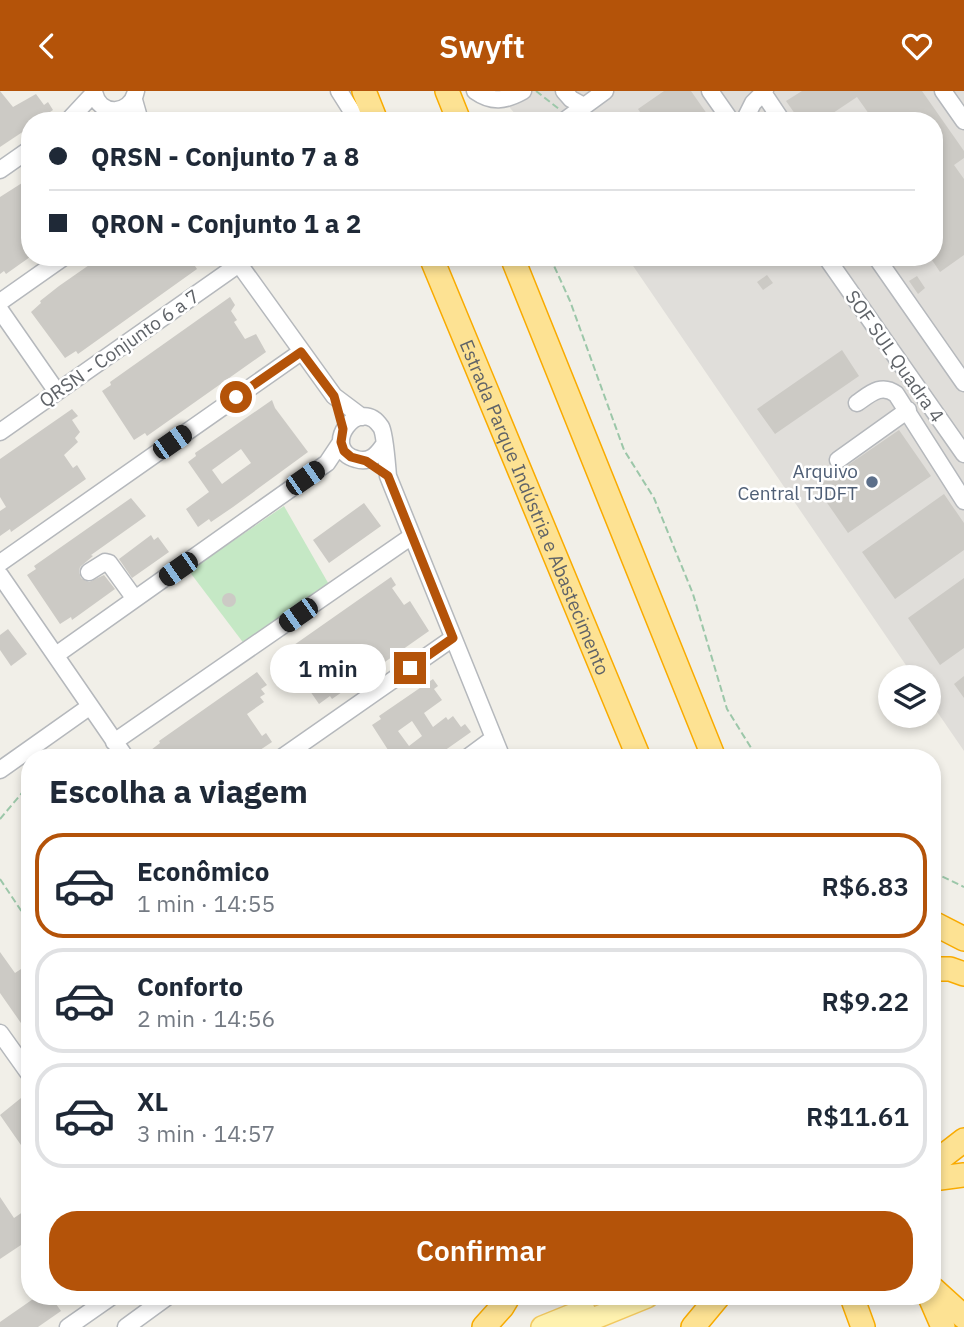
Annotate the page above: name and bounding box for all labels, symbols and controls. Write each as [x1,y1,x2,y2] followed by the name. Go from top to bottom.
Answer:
[439,25,525,67] text: Swyft
[28,27,66,65] icon: back
[898,27,936,65] icon: heart
[91,139,359,173] text: QRSN - Conjunto 7 a 8
[91,206,361,240] text: QRON - Conjunto 1 a 2
[34,284,204,412] street label: QRSN - Conjunto 6 a 7
[840,285,950,427] street label: SOF SUL Quadra 4
[455,336,615,679] street label: Estrada Parque Indústria e Abastecimento
[220,381,252,413] route start
[149,421,196,463] car
[282,457,329,499] car
[738,459,858,505] place label: Arquivo Central TJDFT
[864,474,880,490] marker: Arquivo Central TJDFT
[155,548,202,590] car
[275,594,322,636] car
[270,643,386,693] callout: 1 min
[394,652,426,684] route end
[298,653,358,683] text: 1 min
[878,665,941,728] map controls
[878,665,941,728] button: layers
[49,770,308,812] text: Escolha a viagem
[53,854,116,917] icon: car
[137,854,269,888] text: Econômico
[822,869,909,903] text: R$6.83
[137,888,275,918] text: 1 min · 14:55
[53,969,116,1032] icon: car
[137,969,243,1003] text: Conforto
[822,984,909,1018] text: R$9.22
[137,1003,275,1033] text: 2 min · 14:56
[53,1084,116,1147] icon: car
[137,1084,168,1118] text: XL
[806,1099,909,1133] text: R$11.61
[137,1118,275,1148] text: 3 min · 14:57
[49,1211,913,1291] button: Confirmar

